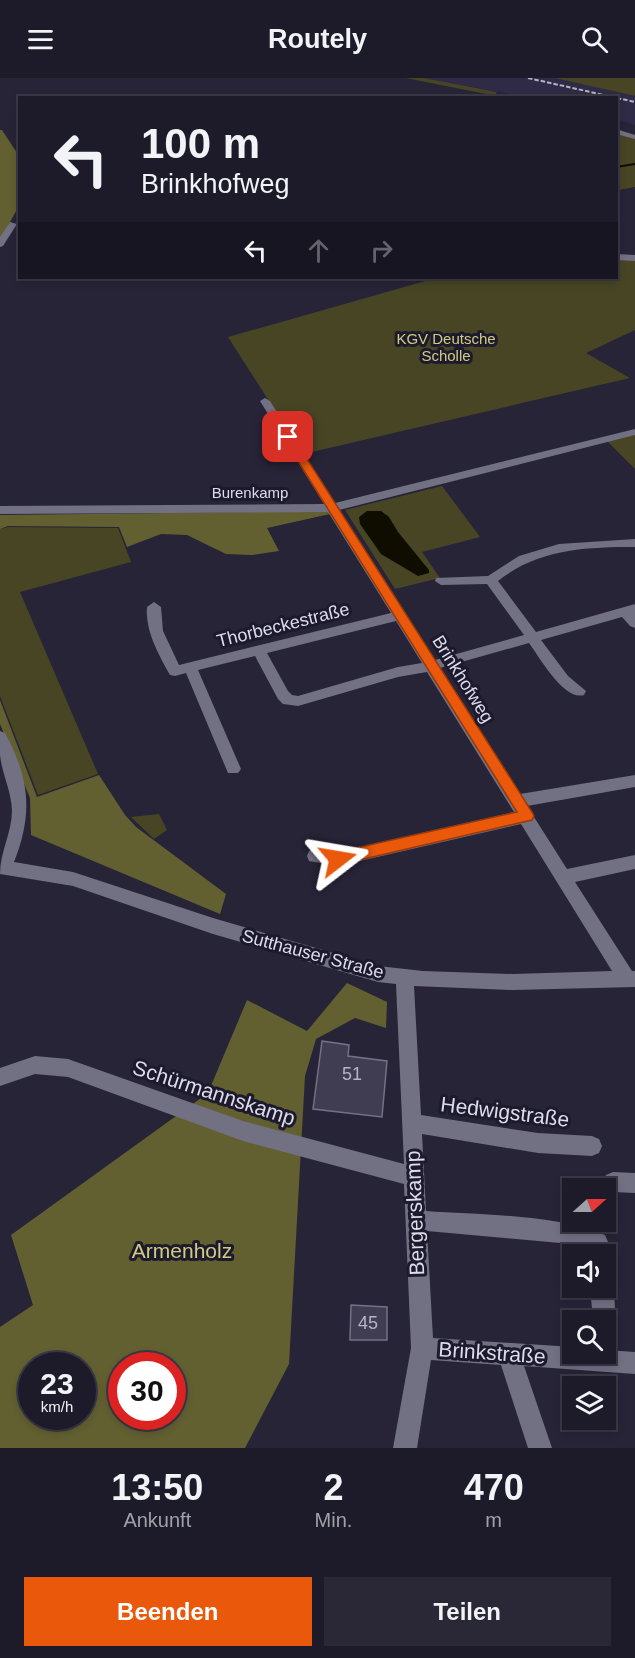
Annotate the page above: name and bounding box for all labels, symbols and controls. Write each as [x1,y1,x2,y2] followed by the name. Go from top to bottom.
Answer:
[24,23,57,56] icon: menu
[578,23,611,56] icon: search
[268,24,367,54] text: Routely
[42,120,120,198] icon: left
[141,120,260,167] text: 100 m
[141,169,290,199] text: Brinkhofweg
[239,234,272,267] icon: left
[302,234,335,267] icon: ahead
[365,234,398,267] icon: right
[396,330,496,364] park label: KGV Deutsche Scholle
[262,411,313,462] pin
[271,420,304,453] icon: arrive
[212,484,288,501] street label: Burenkamp
[215,599,351,651] street label: Thorbeckestraße
[428,632,498,726] street label: Brinkhofweg
[306,827,370,891] position arrow
[240,925,386,983] street label: Sutthauser Straße
[130,1055,298,1130] street label: Schürmannskamp
[342,1064,362,1084] house number: 51
[439,1092,571,1131] street label: Hedwigstraße
[401,1150,428,1276] street label: Bergerskamp
[562,1178,616,1232] north arrow
[562,1178,616,1430] map controls
[132,1239,232,1262] park label: Armenholz
[562,1244,616,1298] button: sound
[562,1310,616,1364] button: search
[358,1313,378,1333] house number: 45
[438,1337,546,1368] street label: Brinkstraße
[108,1352,186,1430] speed limit sign: 30
[40,1367,74,1400] text: 23
[562,1376,616,1430] button: layers
[41,1398,73,1415] text: km/h
[111,1467,203,1508] text: 13:50
[323,1467,343,1508] text: 2
[464,1467,524,1508] text: 470
[123,1509,191,1531] text: Ankunft
[315,1509,352,1531] text: Min.
[485,1509,502,1531] text: m
[24,1577,312,1646] button: Beenden
[324,1577,611,1646] button: Teilen

